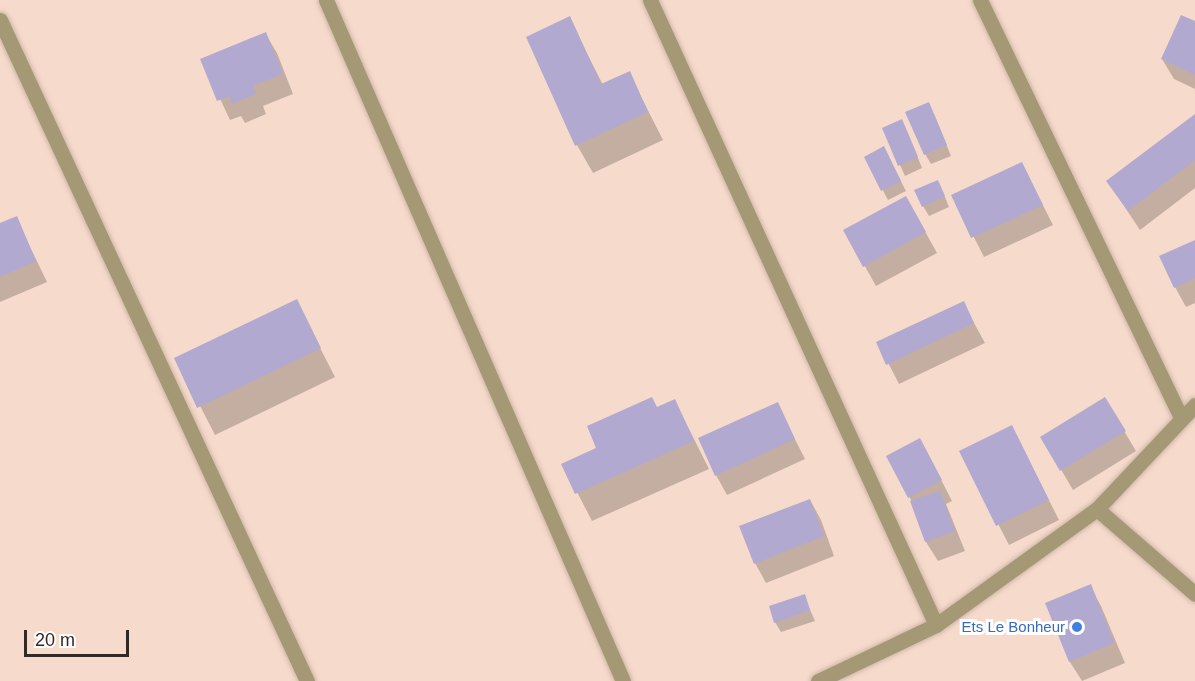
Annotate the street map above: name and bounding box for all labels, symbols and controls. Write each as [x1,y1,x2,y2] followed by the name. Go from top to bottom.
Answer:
[27,618,132,656] scale bar
[962,618,1065,636] place label: Ets Le Bonheur
[1070,620,1084,634] marker: Ets Le Bonheur
[35,630,75,650] text: 20 m

